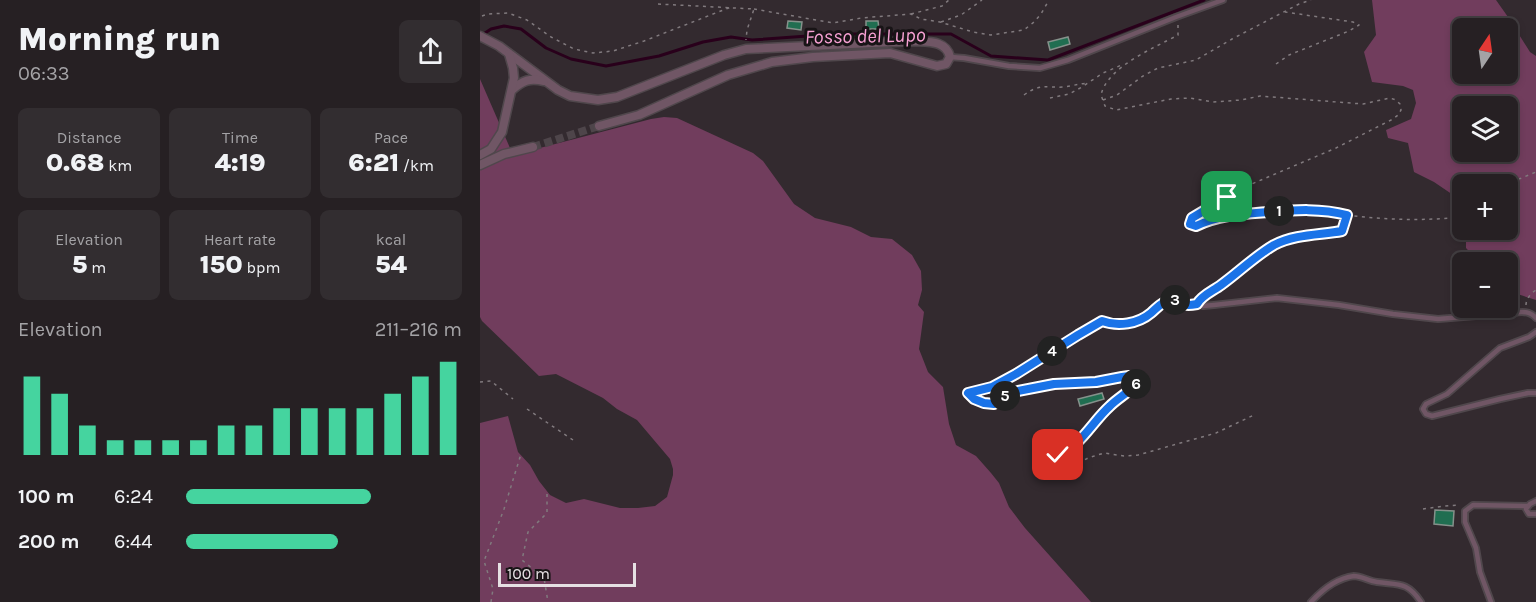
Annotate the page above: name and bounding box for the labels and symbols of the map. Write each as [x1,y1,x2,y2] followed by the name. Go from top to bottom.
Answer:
[1452,18,1518,84] north arrow
[804,23,926,49] water label: Fosso del Lupo
[1201,171,1252,222] pin
[1264,196,1294,226] pin: 1
[1160,285,1190,315] pin: 3
[1037,336,1067,366] pin: 4
[1121,369,1151,399] pin: 6
[990,381,1020,411] pin: 5
[1032,429,1083,480] pin
[498,560,636,588] scale bar

